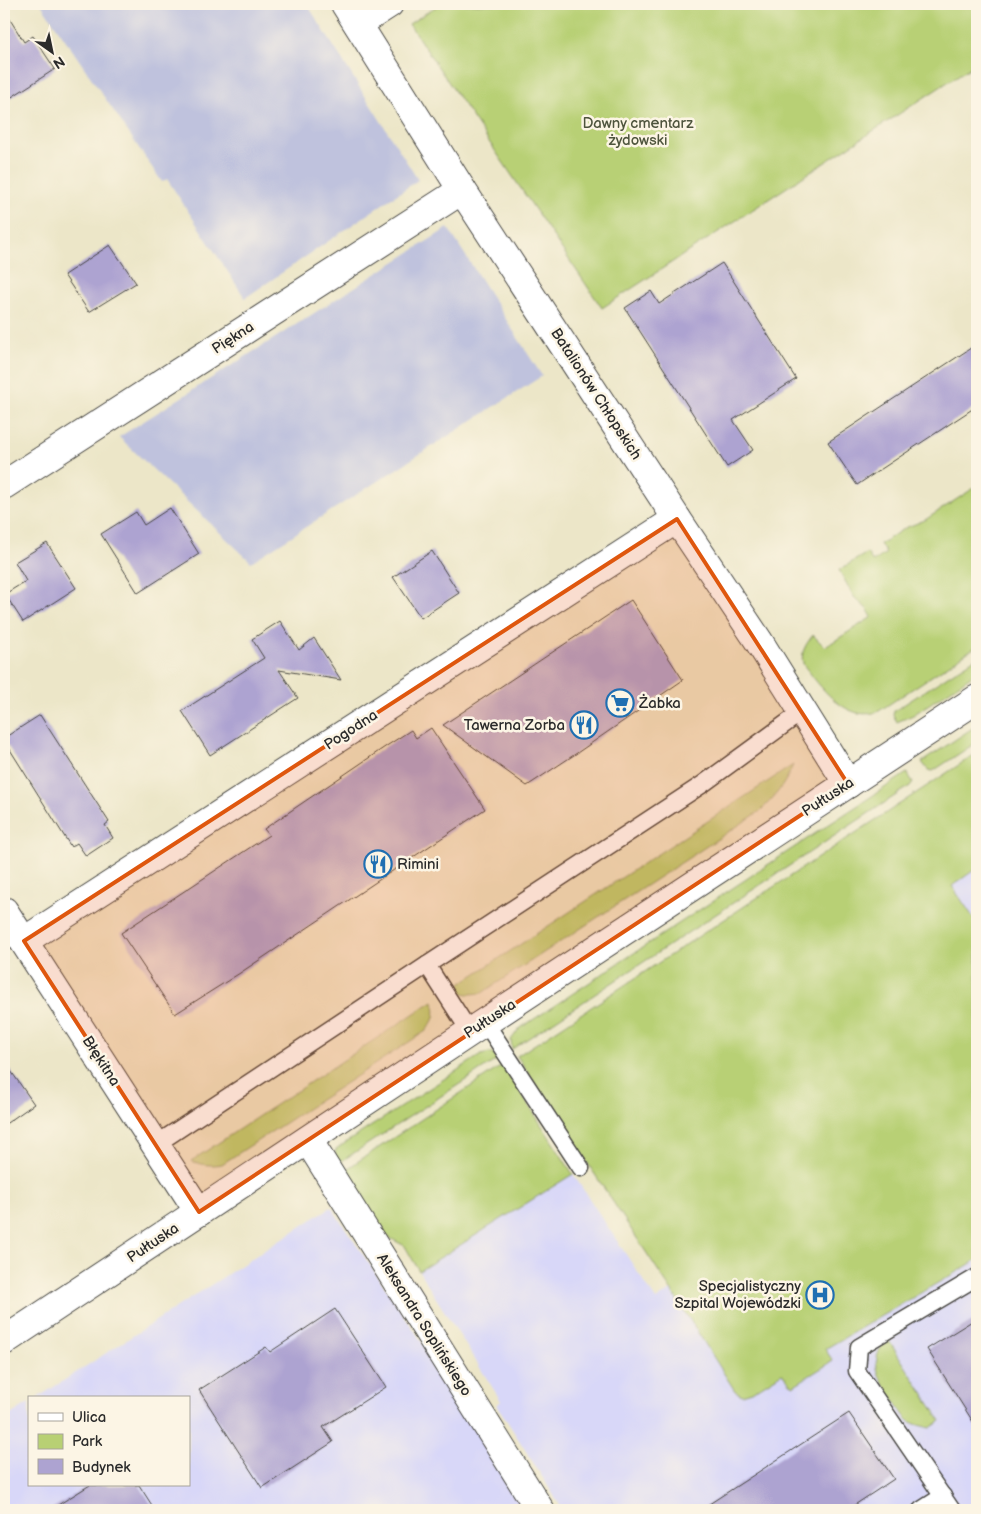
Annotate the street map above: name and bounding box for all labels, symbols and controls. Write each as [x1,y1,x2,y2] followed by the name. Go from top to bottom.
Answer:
[28,28,78,78] north arrow
[50,52,68,72] text: N
[583,114,694,150] park label: Dawny cmentarz żydowski
[208,317,258,359] street label: Piękna
[546,325,646,463] street label: Batalionów Chłopskich
[605,688,635,718] supermarket icon: Żabka
[638,694,681,713] place label: Żabka
[321,706,381,754] street label: Pogodna
[569,710,599,740] restaurant icon: Tawerna Zorba
[464,716,565,735] place label: Tawerna Zorba
[798,773,858,821] street label: Pułtuska
[363,849,393,879] restaurant icon: Rimini
[397,855,439,874] place label: Rimini
[460,995,520,1043] street label: Pułtuska
[78,1032,124,1090] street label: Błękitna
[124,1219,182,1267] street label: Pułtuska
[372,1250,476,1400] street label: Aleksandra Soplińskiego
[674,1277,801,1313] place label: Specjalistyczny Szpital Wojewódzki
[805,1280,835,1310] hospital icon: Specjalistyczny Szpital Wojewódzki
[28,1396,190,1486] legend
[72,1408,106,1427] text: Ulica
[72,1432,103,1451] text: Park
[72,1458,131,1477] text: Budynek

